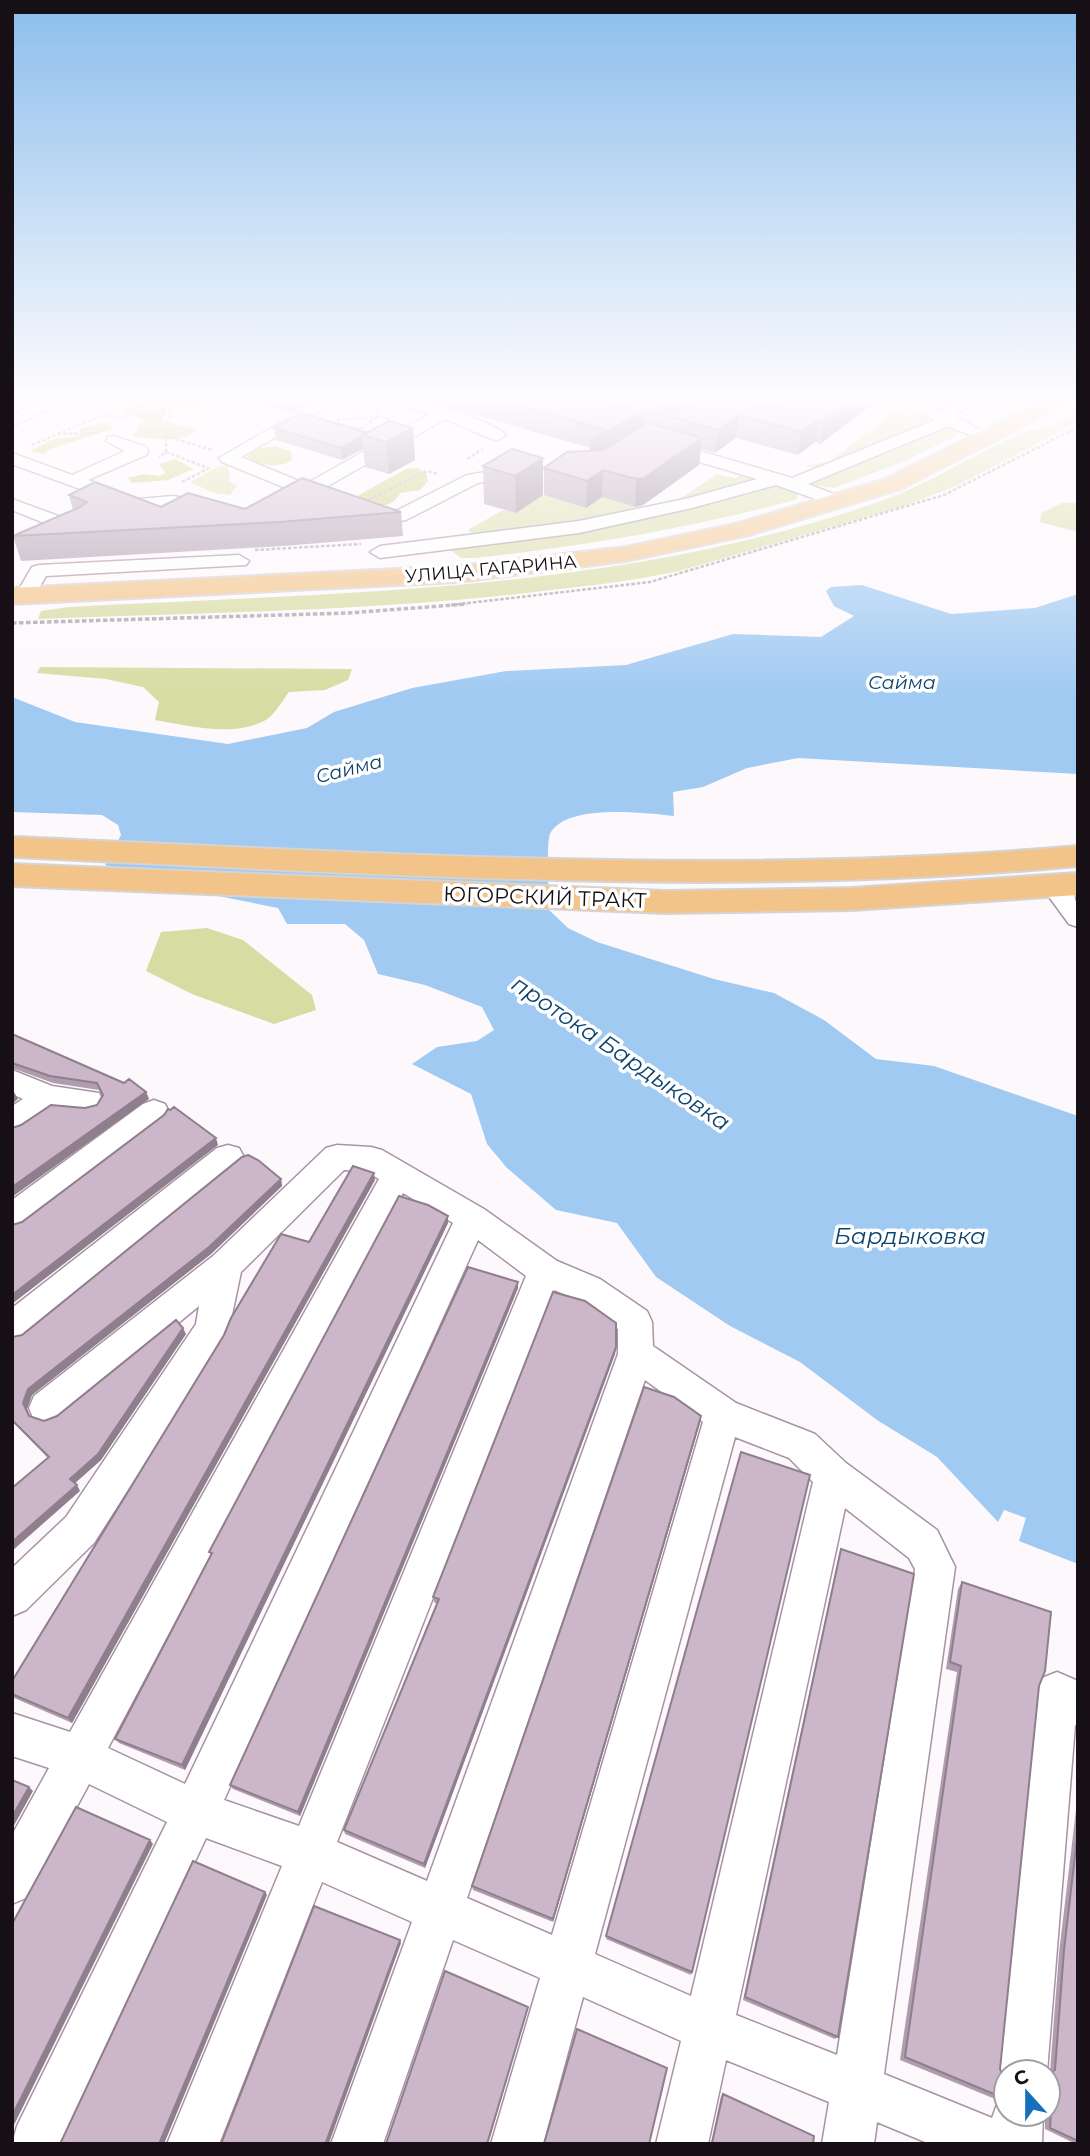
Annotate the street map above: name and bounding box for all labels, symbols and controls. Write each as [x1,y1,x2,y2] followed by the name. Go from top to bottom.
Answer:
[404,550,578,587] street label: УЛИЦА ГАГАРИНА
[868,671,936,694] water label: Сайма
[313,750,385,788] water label: Сайма
[443,881,648,913] street label: ЮГОРСКИЙ ТРАКТ
[506,969,736,1137] water label: протока Бардыковка
[834,1222,986,1250] water label: Бардыковка
[992,2058,1062,2128] north arrow
[1011,2064,1032,2091] text: С

